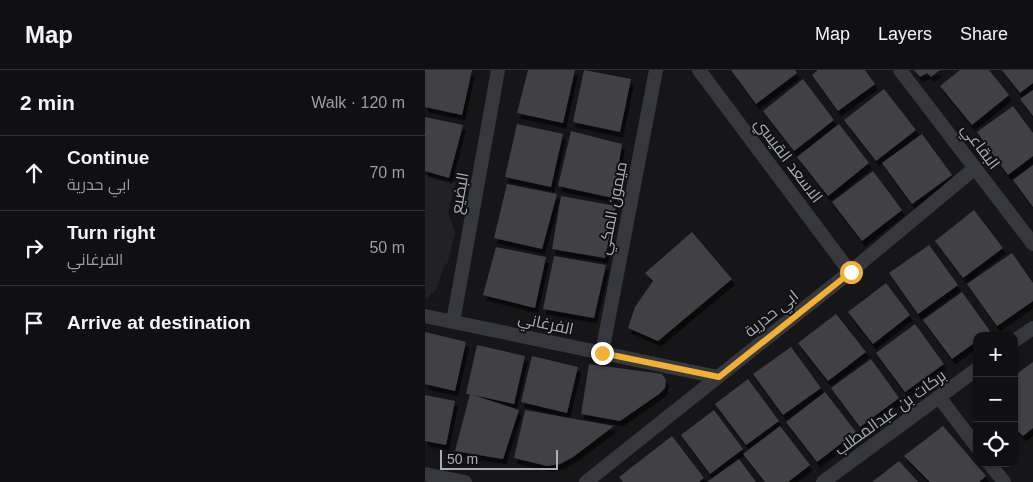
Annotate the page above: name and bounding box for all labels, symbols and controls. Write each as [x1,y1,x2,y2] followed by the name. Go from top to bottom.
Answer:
[25,21,73,48] text: Map
[815,24,850,44] text: Map
[878,24,932,44] text: Layers
[960,24,1008,44] text: Share
[20,91,75,114] text: 2 min
[311,94,405,111] text: Walk · 120 m
[748,115,826,208] street label: الاسعد القيسي
[954,120,1003,175] street label: البقاعي
[67,147,149,168] text: Continue
[20,159,48,187] icon: ahead
[595,160,635,257] street label: ميمون المكي
[369,164,405,181] text: 70 m
[447,171,474,216] street label: البضيع
[67,176,131,193] text: ابي حدرية
[67,222,155,243] text: Turn right
[20,234,48,262] icon: right
[369,239,405,256] text: 50 m
[67,251,123,268] text: الفرغاني
[840,261,863,284] route start
[741,287,805,344] street label: ابي حدرية
[20,309,48,337] icon: arrive
[516,309,575,343] street label: الفرغاني
[67,312,251,333] text: Arrive at destination
[973,332,1018,467] map controls
[973,332,1018,377] button: +
[591,342,614,365] route end
[831,366,950,460] street label: بركات بن عبدالمطلب
[973,377,1018,422] button: −
[973,422,1018,467] button: locate
[440,447,557,470] scale bar
[447,451,478,467] text: 50 m

